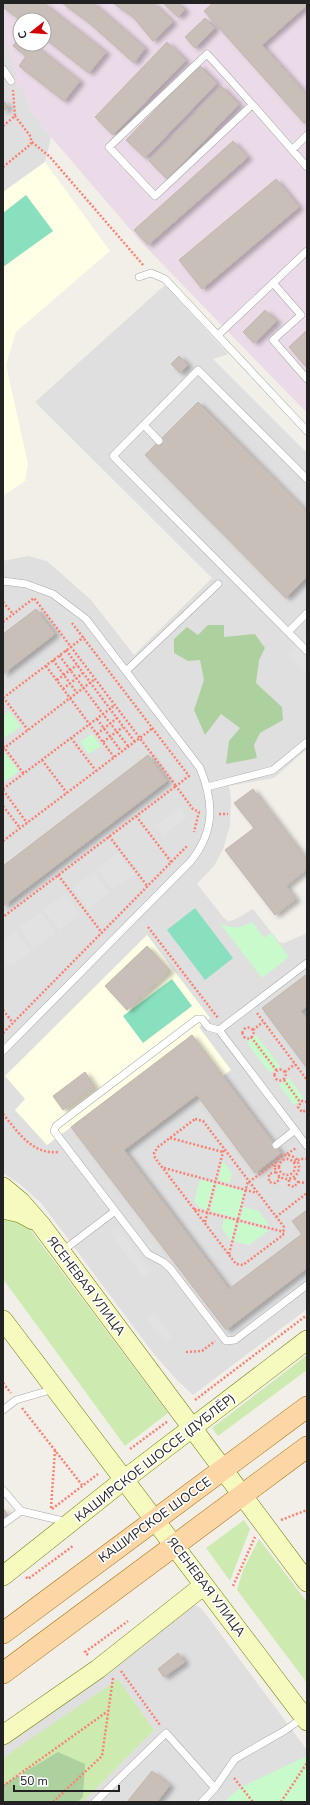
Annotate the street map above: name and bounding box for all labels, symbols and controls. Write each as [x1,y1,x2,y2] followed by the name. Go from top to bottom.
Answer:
[12,12,52,52] north arrow
[14,29,31,41] text: С
[43,1233,130,1340] street label: ЯСЕНЕВАЯ УЛИЦА
[72,1390,238,1526] street label: КАШИРСКОЕ ШОССЕ (ДУБЛЁР)
[96,1474,214,1566] street label: КАШИРСКОЕ ШОССЕ
[163,1534,250,1641] street label: ЯСЕНЕВАЯ УЛИЦА
[14,1767,119,1793] scale bar
[20,1773,48,1789] text: 50 m

